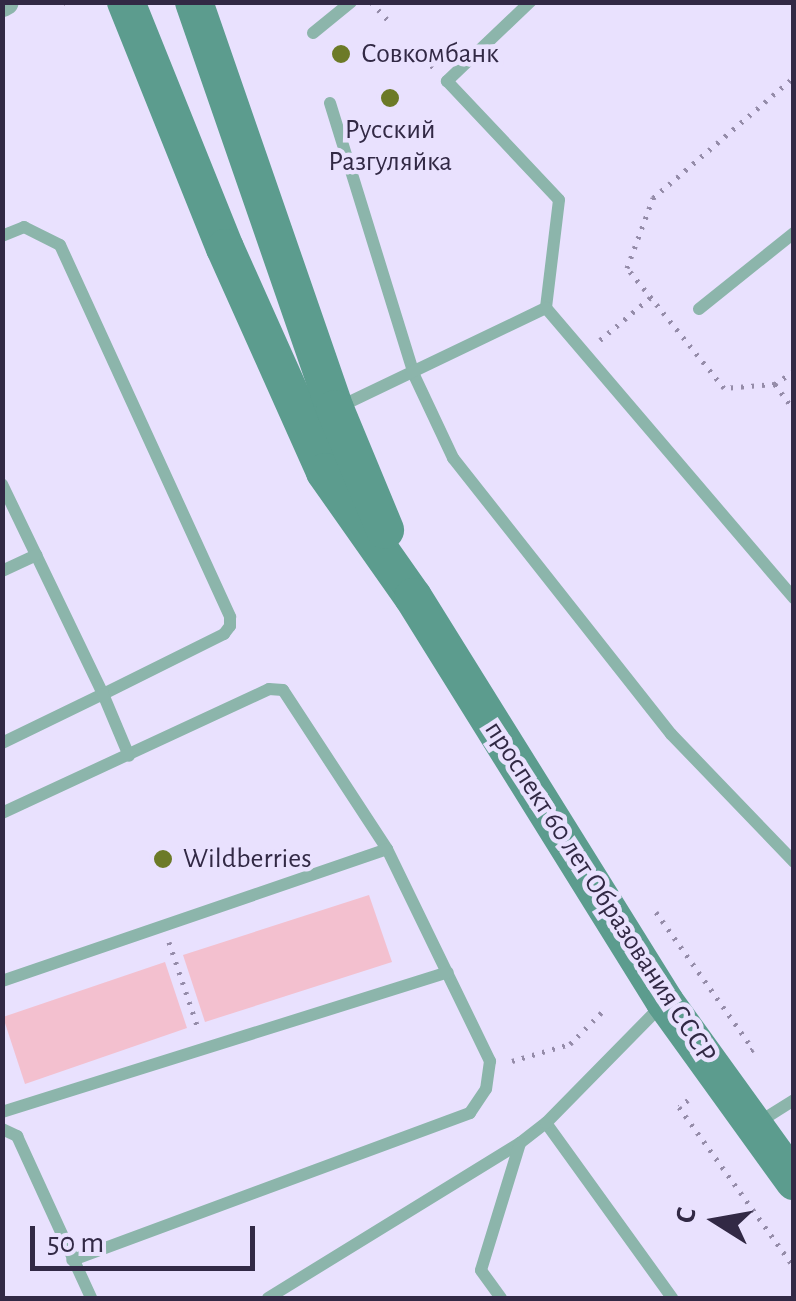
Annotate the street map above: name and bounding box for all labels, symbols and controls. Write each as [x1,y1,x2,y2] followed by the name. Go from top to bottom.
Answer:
[361,37,499,71] place label: Совкомбанк
[330,43,352,65] marker: Совкомбанк
[379,87,401,109] marker: Русский Разгуляйка
[328,113,452,179] place label: Русский Разгуляйка
[477,715,723,1069] street label: проспект 60 лет Образования СССР
[183,842,312,876] place label: Wildberries
[152,848,174,870] marker: Wildberries
[666,1171,766,1271] north arrow
[671,1205,702,1226] text: С
[35,1206,260,1268] scale bar
[47,1228,104,1258] text: 50 m

